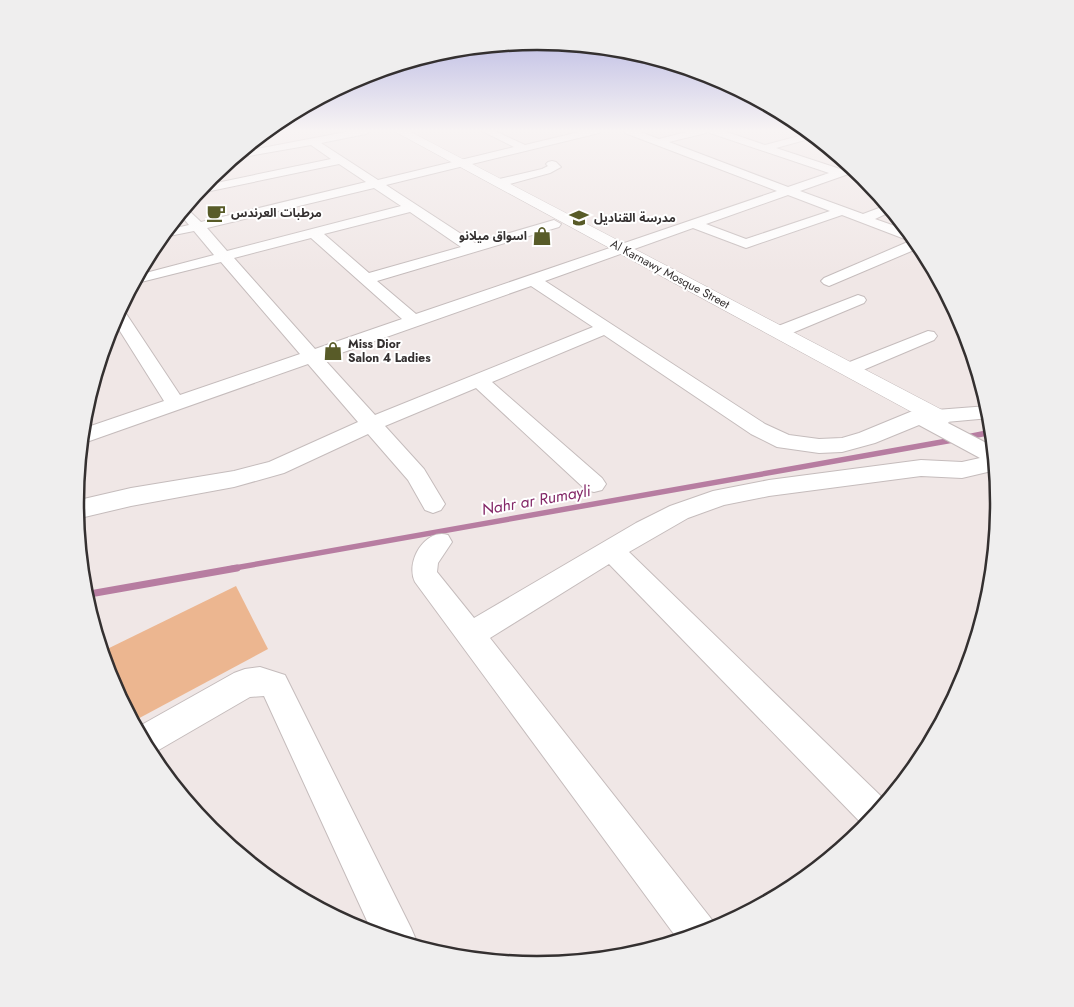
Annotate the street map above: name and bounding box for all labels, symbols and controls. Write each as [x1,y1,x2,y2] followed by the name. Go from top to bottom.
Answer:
[205,202,227,224] cafe icon: مرطبات العرندس
[231,204,322,222] place label: مرطبات العرندس
[568,207,590,229] school or university icon: مدرسة القناديل
[594,209,676,227] place label: مدرسة القناديل
[531,225,553,247] shop icon: اسواق ميلانو
[459,227,527,245] place label: اسواق ميلانو
[607,235,733,313] street label: Al Karnawy Mosque Street
[348,335,431,367] place label: Miss Dior Salon 4 Ladies
[322,340,344,362] shop icon: Miss Dior Salon 4 Ladies
[480,479,593,521] water label: Nahr ar Rumayli

